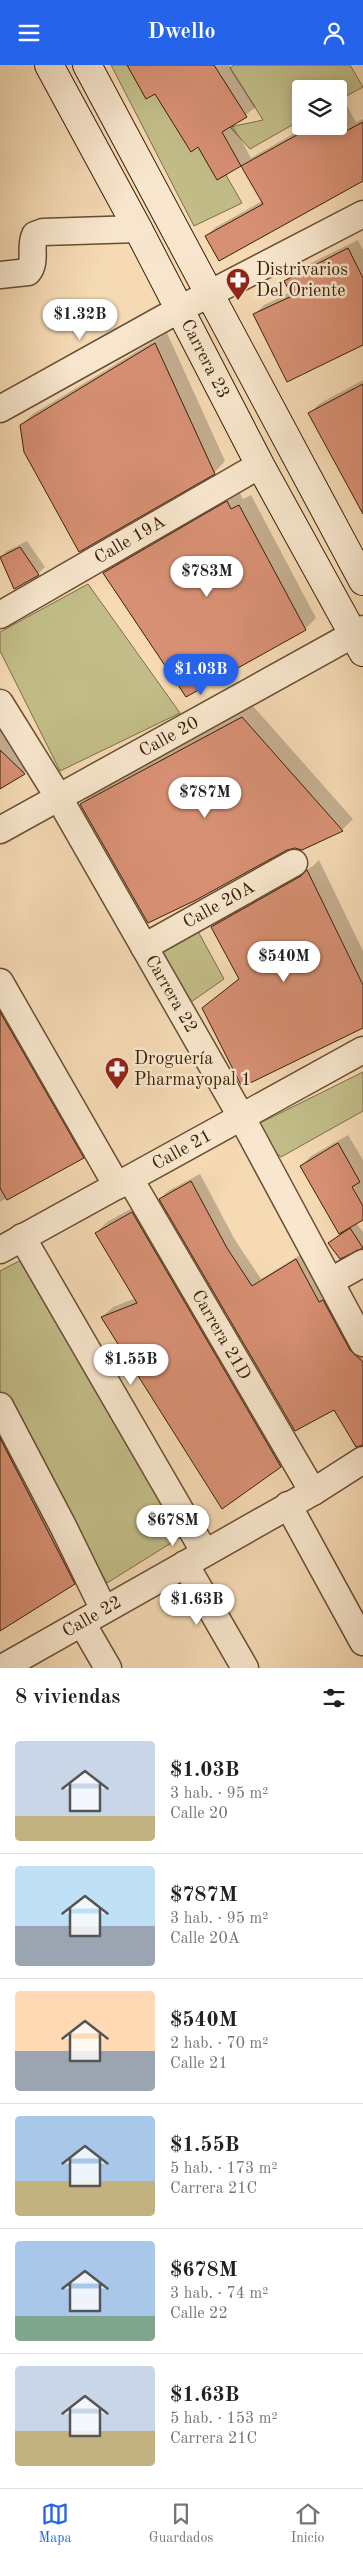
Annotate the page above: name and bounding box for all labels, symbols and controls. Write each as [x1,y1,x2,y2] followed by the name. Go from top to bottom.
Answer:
[15,19,43,47] icon: menu
[320,19,348,47] icon: person
[147,21,216,43] text: Dwello
[292,80,347,135] map controls
[292,80,347,135] button: layers
[256,261,348,300] place label: Distrivarios Del Oriente
[225,267,251,301] pharmacy icon: Distrivarios Del Oriente
[39,299,121,341] pin: $1.32B
[54,307,106,323] text: $1.32B
[177,317,233,401] street label: Carrera 23
[91,512,169,567] street label: Calle 19A
[172,555,242,598] pin: $783M
[181,564,233,580] text: $783M
[160,653,242,696] pin: $1.03B
[175,662,227,678] text: $1.03B
[136,713,202,761] street label: Calle 20
[170,777,240,819] pin: $787M
[179,785,231,801] text: $787M
[180,878,258,932] street label: Calle 20A
[249,941,319,983] pin: $540M
[258,949,310,965] text: $540M
[142,952,200,1036] street label: Carrera 22
[134,1050,251,1089] place label: Droguería Pharmayopal 1
[104,1056,130,1090] pharmacy icon: Droguería Pharmayopal 1
[149,1126,215,1174] street label: Calle 21
[188,1287,254,1383] street label: Carrera 21D
[90,1343,172,1386] pin: $1.55B
[105,1352,157,1368] text: $1.55B
[138,1505,208,1547] pin: $678M
[147,1513,199,1529] text: $678M
[156,1583,238,1626] pin: $1.63B
[171,1592,223,1608] text: $1.63B
[59,1593,125,1641] street label: Calle 22
[320,1684,348,1712] icon: filters
[15,1687,120,1708] text: 8 viviendas
[170,1760,240,1781] text: $1.03B
[55,1761,115,1821] icon: home
[170,1786,268,1802] text: 3 hab. · 95 m²
[170,1806,228,1822] text: Calle 20
[170,1885,237,1906] text: $787M
[55,1886,115,1946] icon: home
[170,1911,268,1927] text: 3 hab. · 95 m²
[170,1931,240,1947] text: Calle 20A
[170,2010,237,2031] text: $540M
[55,2011,115,2071] icon: home
[170,2036,268,2052] text: 2 hab. · 70 m²
[170,2056,228,2072] text: Calle 21
[170,2135,240,2156] text: $1.55B
[55,2136,115,2196] icon: home
[170,2161,278,2177] text: 5 hab. · 173 m²
[170,2181,257,2197] text: Carrera 21C
[170,2260,237,2281] text: $678M
[55,2261,115,2321] icon: home
[170,2286,268,2302] text: 3 hab. · 74 m²
[170,2306,228,2322] text: Calle 22
[170,2385,240,2406] text: $1.63B
[55,2386,115,2446] icon: home
[170,2411,278,2427] text: 5 hab. · 153 m²
[170,2431,257,2447] text: Carrera 21C
[39,2500,71,2547] tab: Mapa
[149,2500,213,2547] tab: Guardados
[291,2500,324,2547] tab: Inicio

